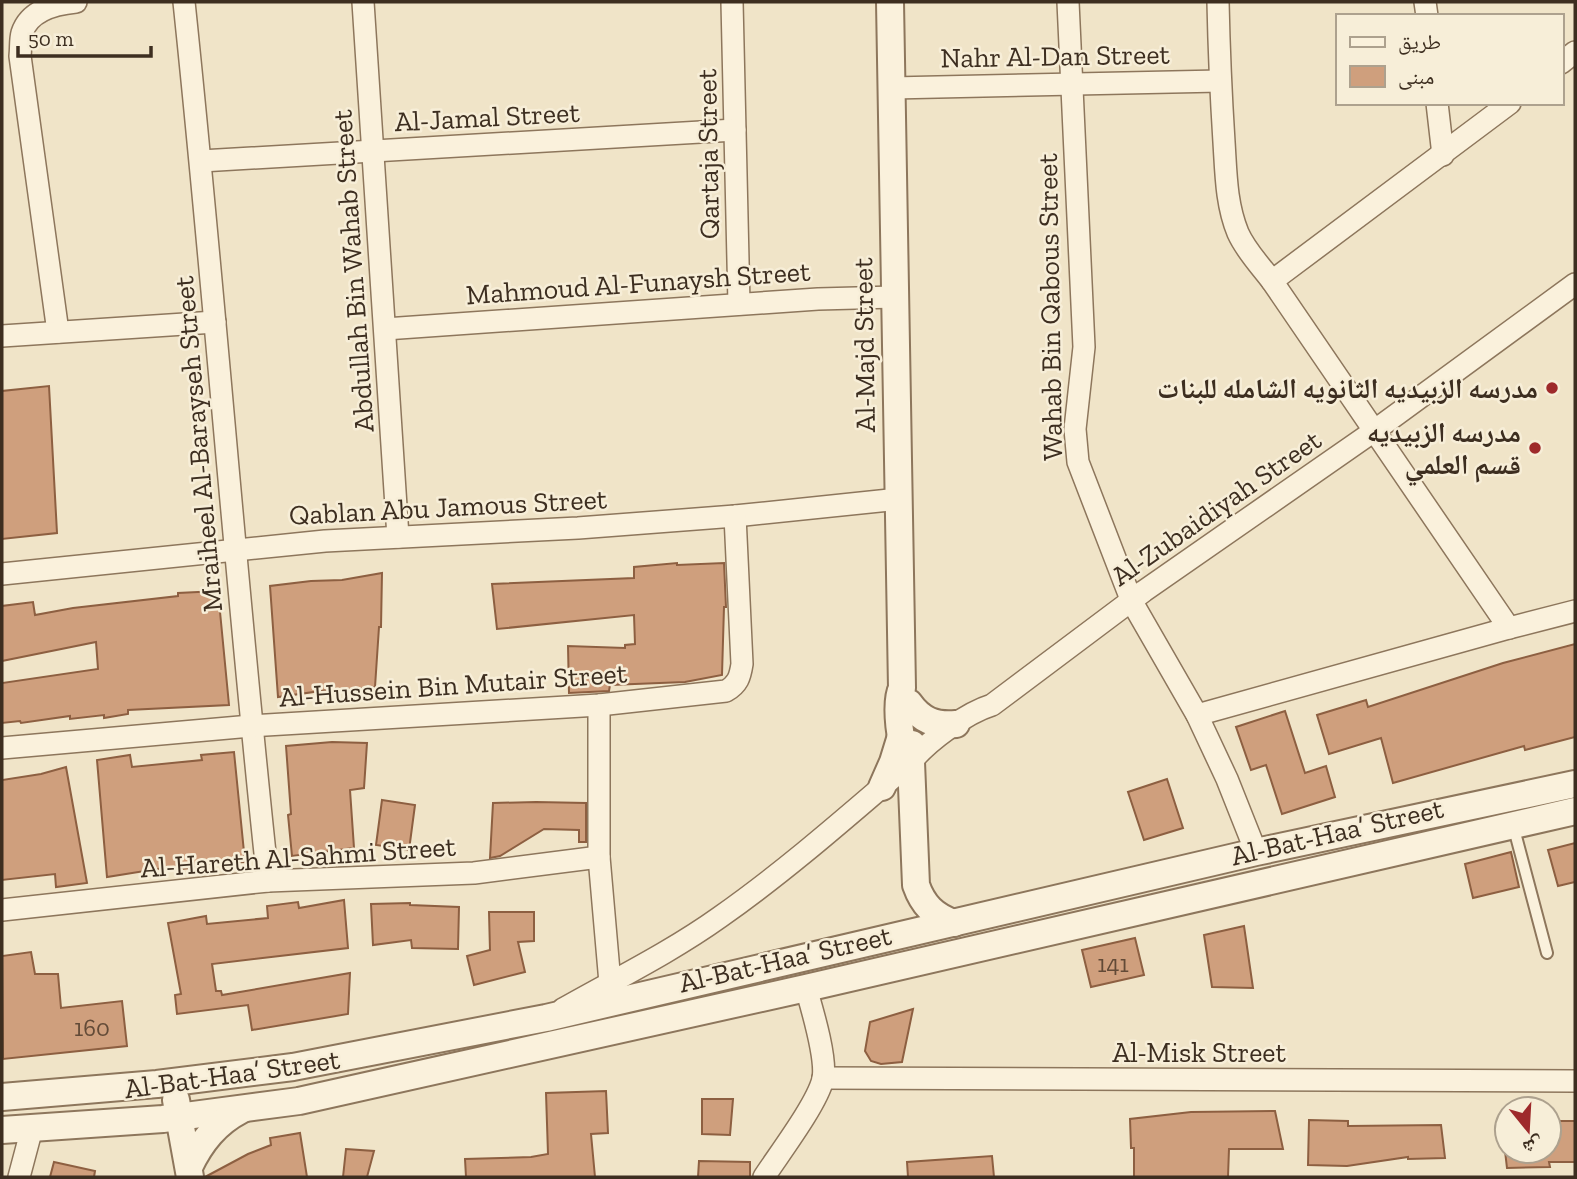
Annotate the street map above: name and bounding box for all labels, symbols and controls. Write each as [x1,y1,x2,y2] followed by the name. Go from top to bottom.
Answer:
[18,14,150,58] scale bar
[1336,14,1563,105] legend
[28,26,74,51] text: 50 m
[1398,29,1441,55] text: طريق
[940,37,1171,75] street label: Nahr Al-Dan Street
[1398,64,1434,90] text: مبنى
[690,68,726,239] street label: Qartaja Street
[394,96,581,138] street label: Al-Jamal Street
[325,108,381,433] street label: Abdullah Bin Wahab Street
[1031,152,1069,461] street label: Wahab Bin Qabous Street
[465,254,812,311] street label: Mahmoud Al-Funaysh Street
[846,257,882,433] street label: Al-Majd Street
[167,274,229,613] street label: Mraiheel Al-Barayseh Street
[1157,372,1538,405] place label: مدرسه الزبيديه الثانويه الشامله للبنات
[1544,380,1560,396] marker: مدرسه الزبيديه الثانويه الشامله للبنات
[1367,416,1521,486] place label: مدرسه الزبيديه قسم العلمي
[1105,423,1328,593] street label: Al-Zubaidiyah Street
[1527,440,1543,456] marker: مدرسه الزبيديه قسم العلمي
[288,482,608,532] street label: Qablan Abu Jamous Street
[278,656,629,714] street label: Al-Hussein Bin Mutair Street
[1228,791,1447,872] street label: Al-Bat-Haa’ Street
[139,829,457,884] street label: Al-Hareth Al-Sahmi Street
[676,918,895,999] street label: Al-Bat-Haa’ Street
[1097,949,1129,978] house number: 141
[74,1013,110,1042] house number: 160
[1112,1036,1286,1069] street label: Al-Misk Street
[122,1042,342,1105] street label: Al-Bat-Haa’ Street
[1493,1095,1563,1165] north arrow
[1520,1132,1546,1160] text: ش

